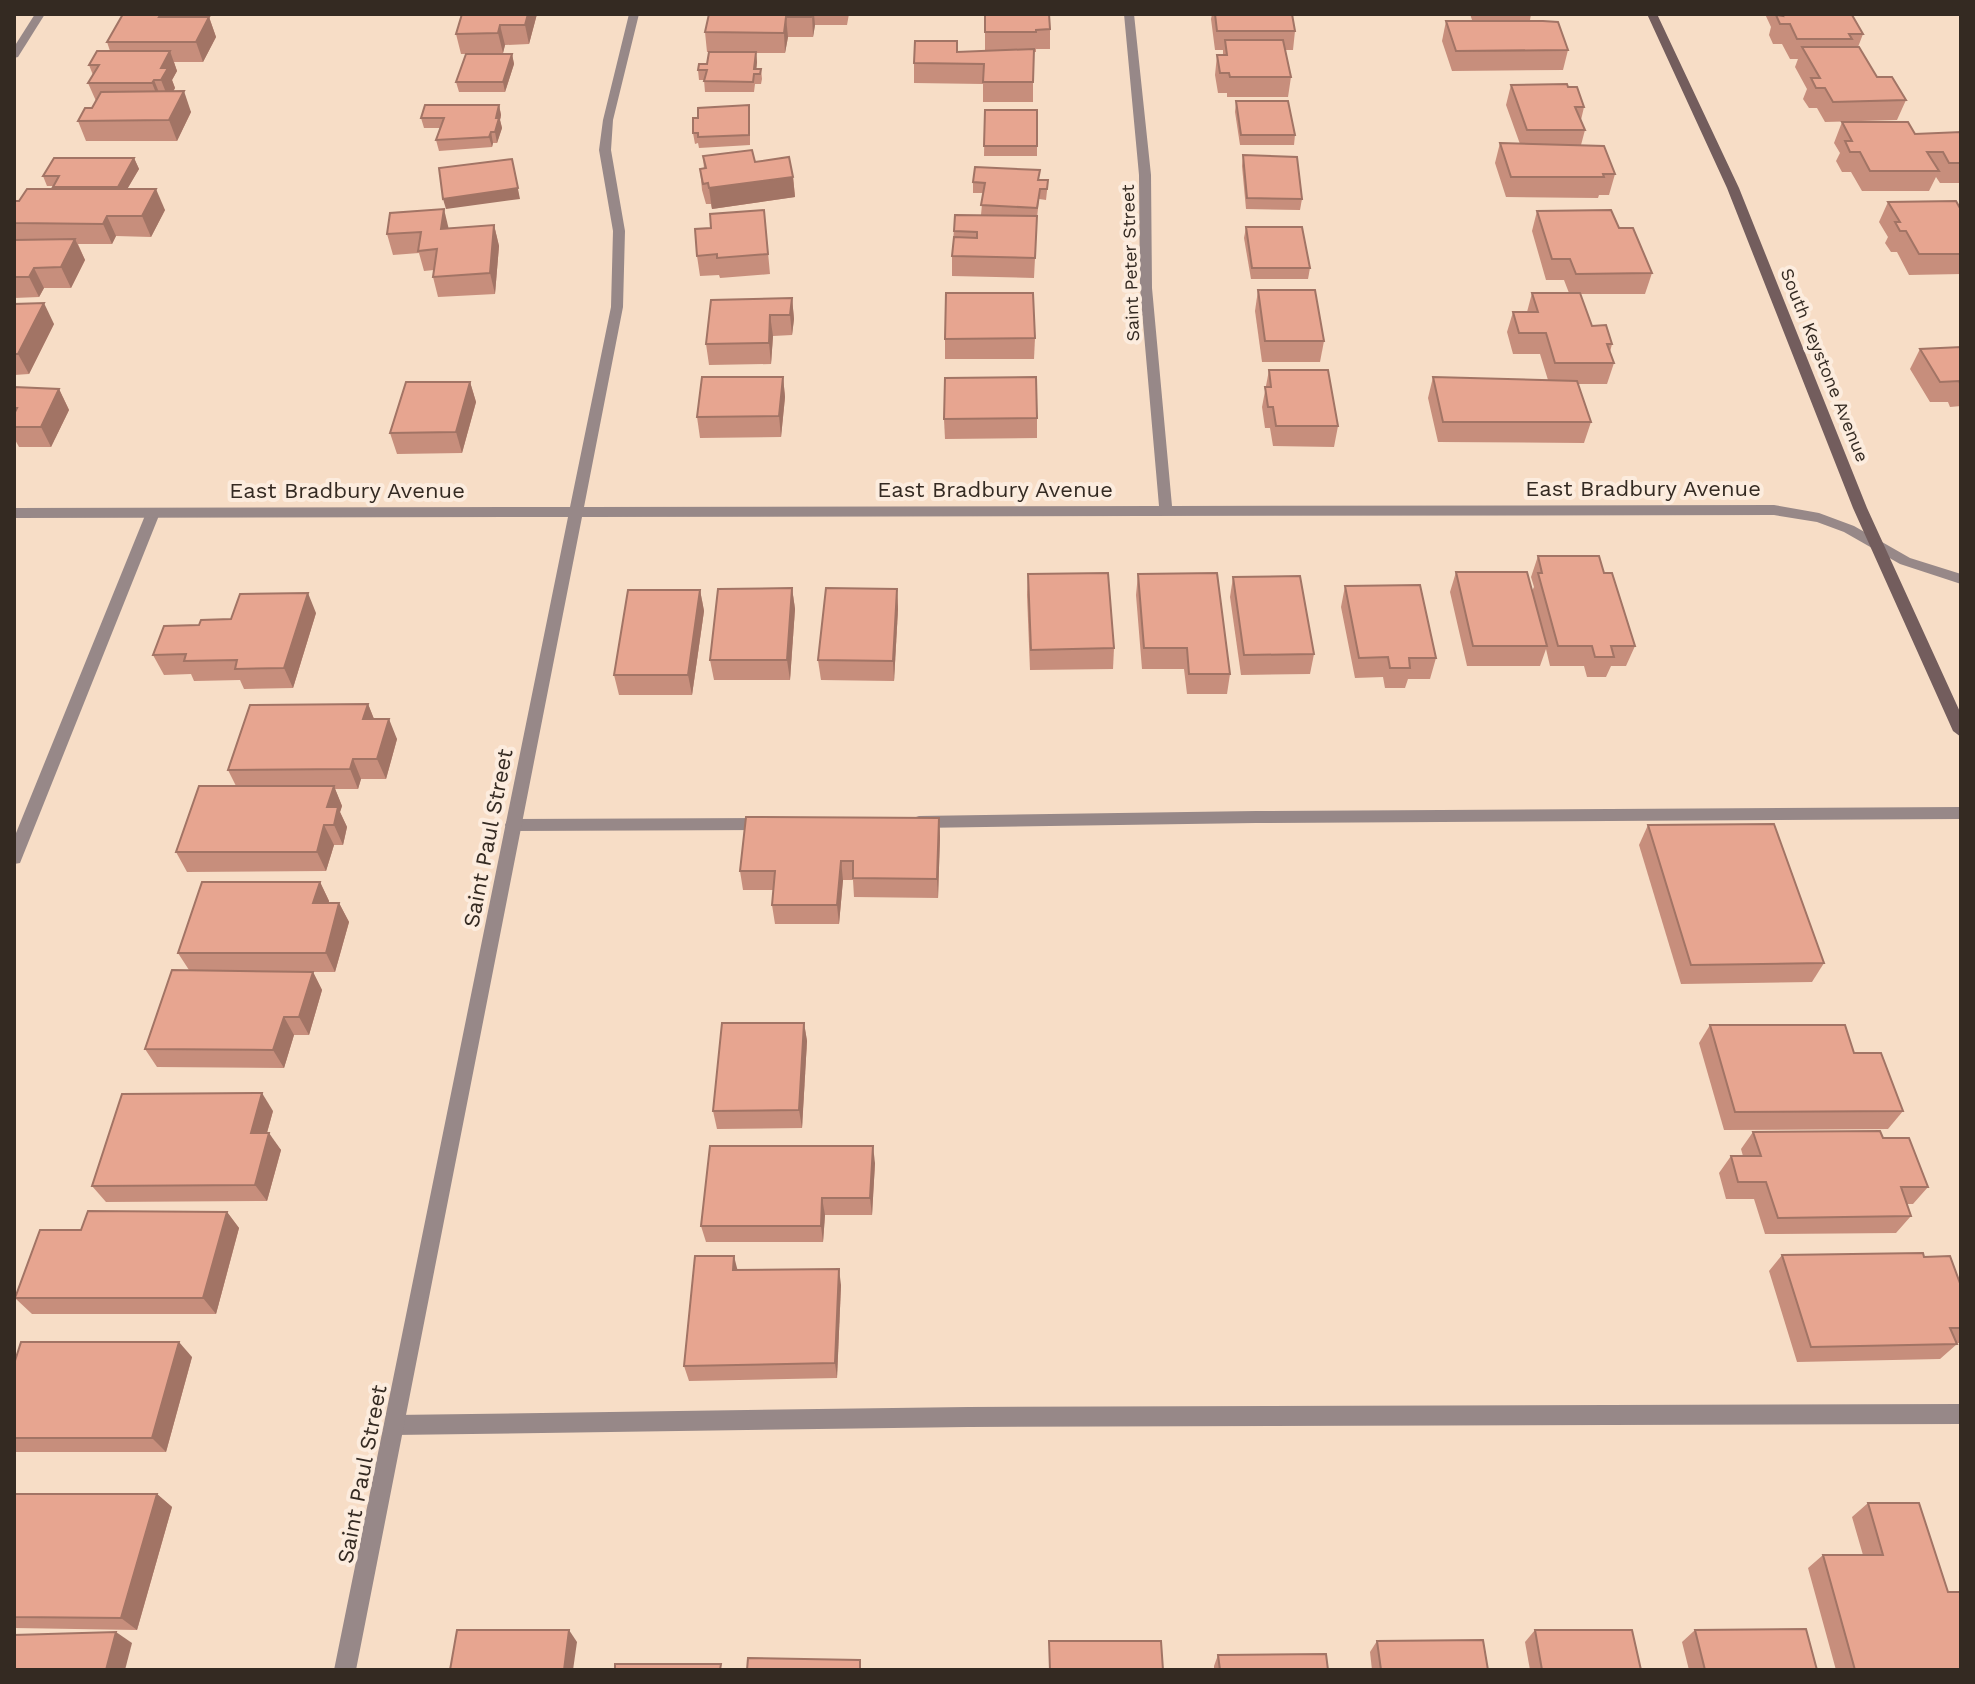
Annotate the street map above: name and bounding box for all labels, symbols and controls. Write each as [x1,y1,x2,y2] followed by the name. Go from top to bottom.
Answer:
[1117,184,1143,342] street label: Saint Peter Street
[1777,265,1873,465] street label: South Keystone Avenue
[1525,476,1761,501] street label: East Bradbury Avenue
[877,477,1113,502] street label: East Bradbury Avenue
[229,478,465,503] street label: East Bradbury Avenue
[458,747,518,929] street label: Saint Paul Street
[332,1383,392,1565] street label: Saint Paul Street

